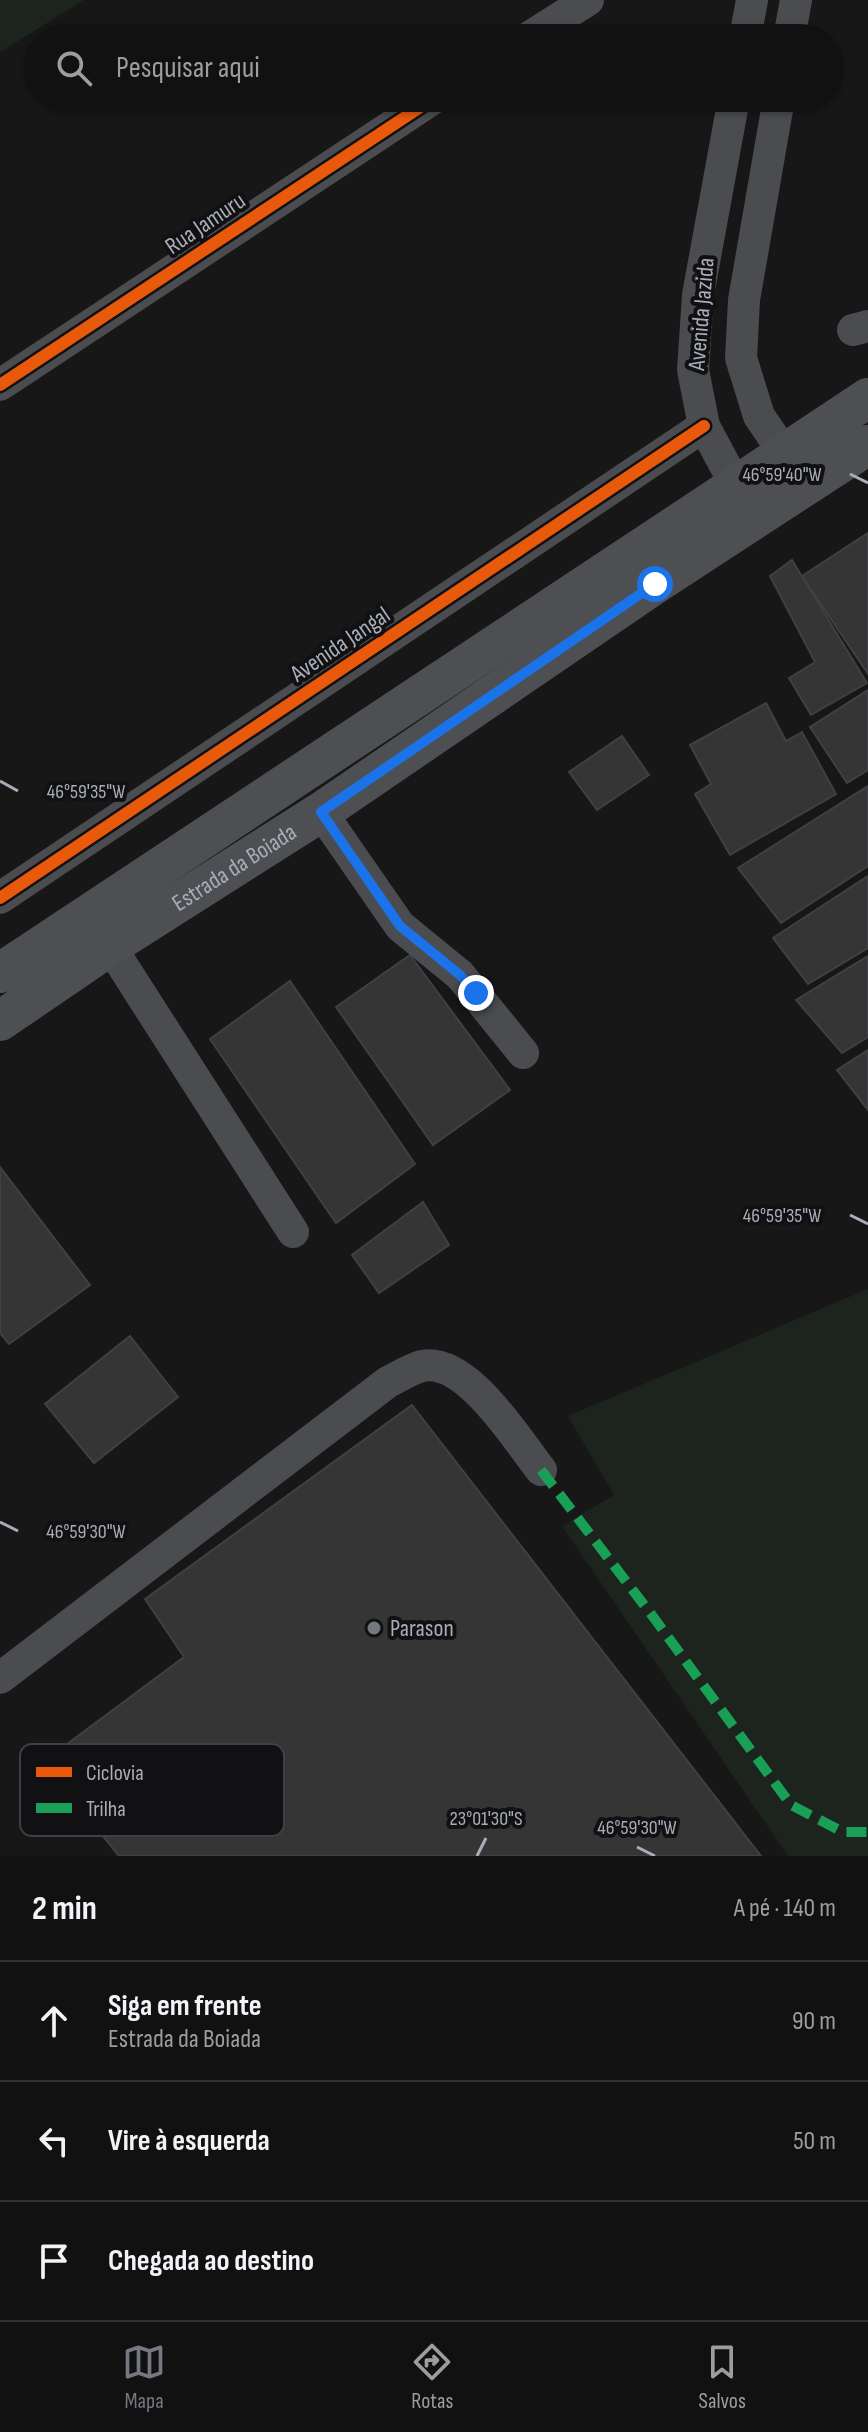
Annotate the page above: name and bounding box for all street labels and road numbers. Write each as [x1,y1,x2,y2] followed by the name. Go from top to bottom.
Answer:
[160,186,251,261] street label: Rua Jamuru
[682,256,721,373] street label: Avenida Jazida
[284,601,396,689] street label: Avenida Jangal
[167,818,302,918] street label: Estrada da Boiada

